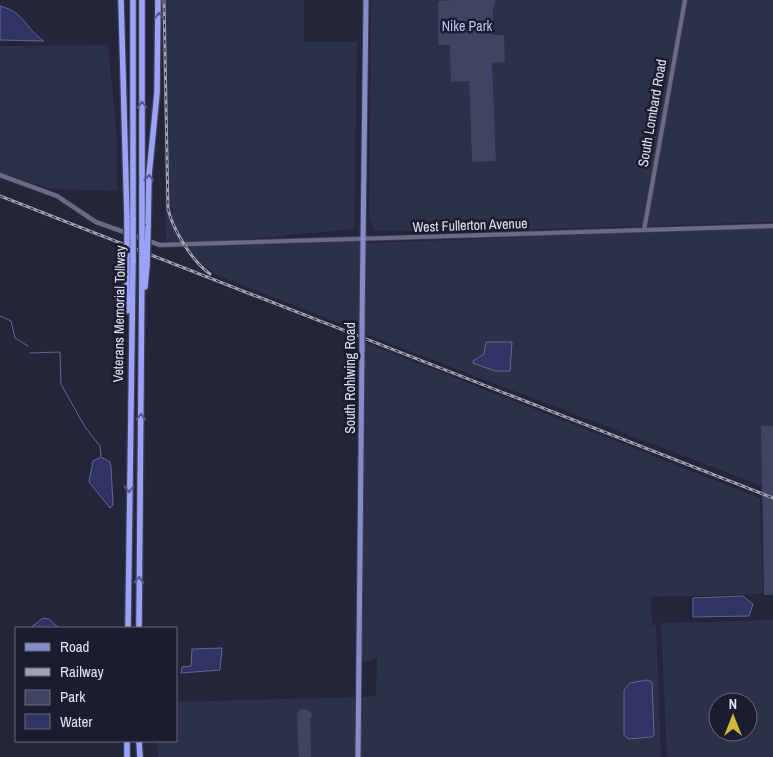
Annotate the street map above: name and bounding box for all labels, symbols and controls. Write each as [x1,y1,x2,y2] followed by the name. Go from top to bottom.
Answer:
[153,12,164,20] one-way arrow
[442,17,492,35] park label: Nike Park
[634,58,670,168] street label: South Lombard Road
[137,101,147,109] one-way arrow
[144,174,155,182] one-way arrow
[412,214,528,236] street label: West Fullerton Avenue
[109,245,129,383] street label: Veterans Memorial Tollway
[341,322,359,434] street label: South Rohlwing Road
[136,413,146,420] one-way arrow
[124,486,135,494] one-way arrow
[134,575,144,583] one-way arrow
[15,627,178,742] legend
[60,636,89,657] text: Road
[60,661,105,682] text: Railway
[60,686,86,707] text: Park
[708,692,758,742] north arrow
[729,695,737,713] text: N
[60,711,92,732] text: Water

